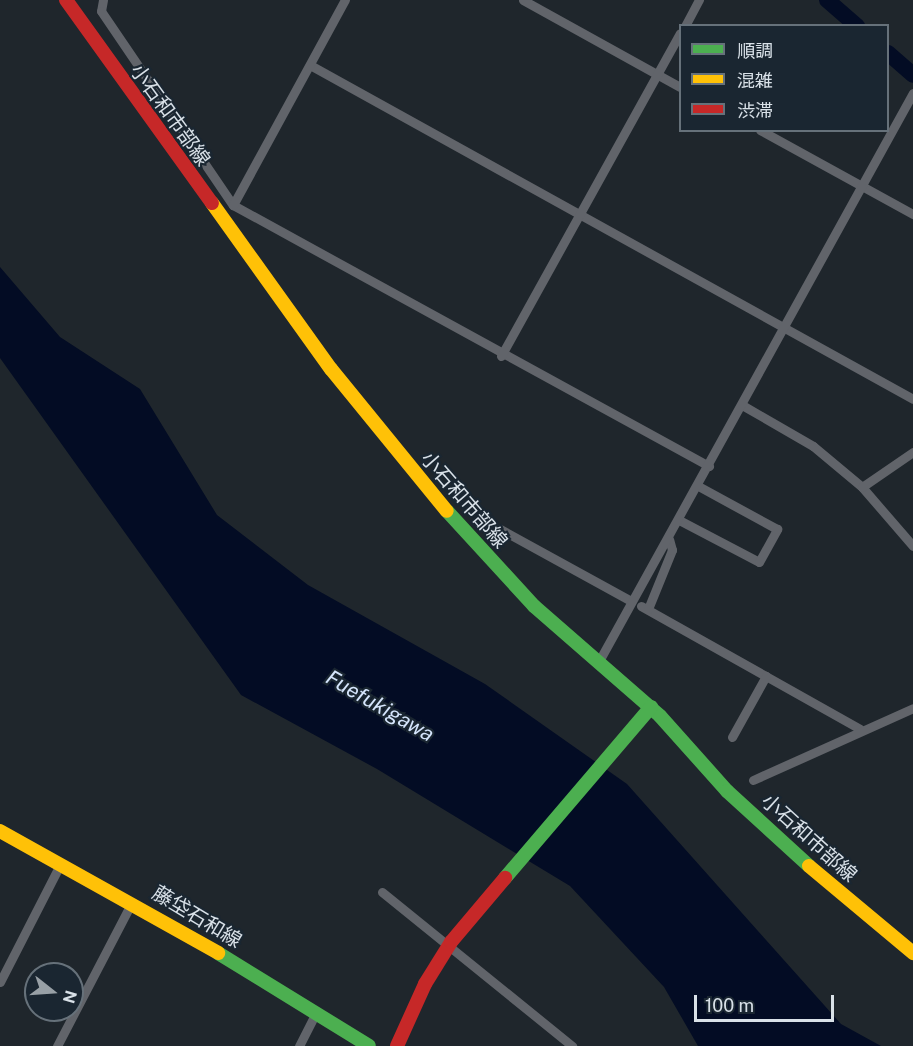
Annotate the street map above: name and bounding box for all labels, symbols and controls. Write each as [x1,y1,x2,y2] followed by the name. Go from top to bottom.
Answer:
[679,24,889,132] legend
[737,40,773,61] text: 順調
[125,59,215,171] street label: 小石和市部線
[737,70,773,91] text: 混雑
[737,100,773,121] text: 渋滞
[416,447,512,553] street label: 小石和市部線
[321,665,439,747] water label: Fuefukigawa
[756,789,862,887] street label: 小石和市部線
[148,881,246,953] street label: 藤垈石和線
[24,962,84,1022] north arrow
[697,983,836,1021] scale bar
[59,988,81,1006] text: N
[705,995,754,1016] text: 100 m

